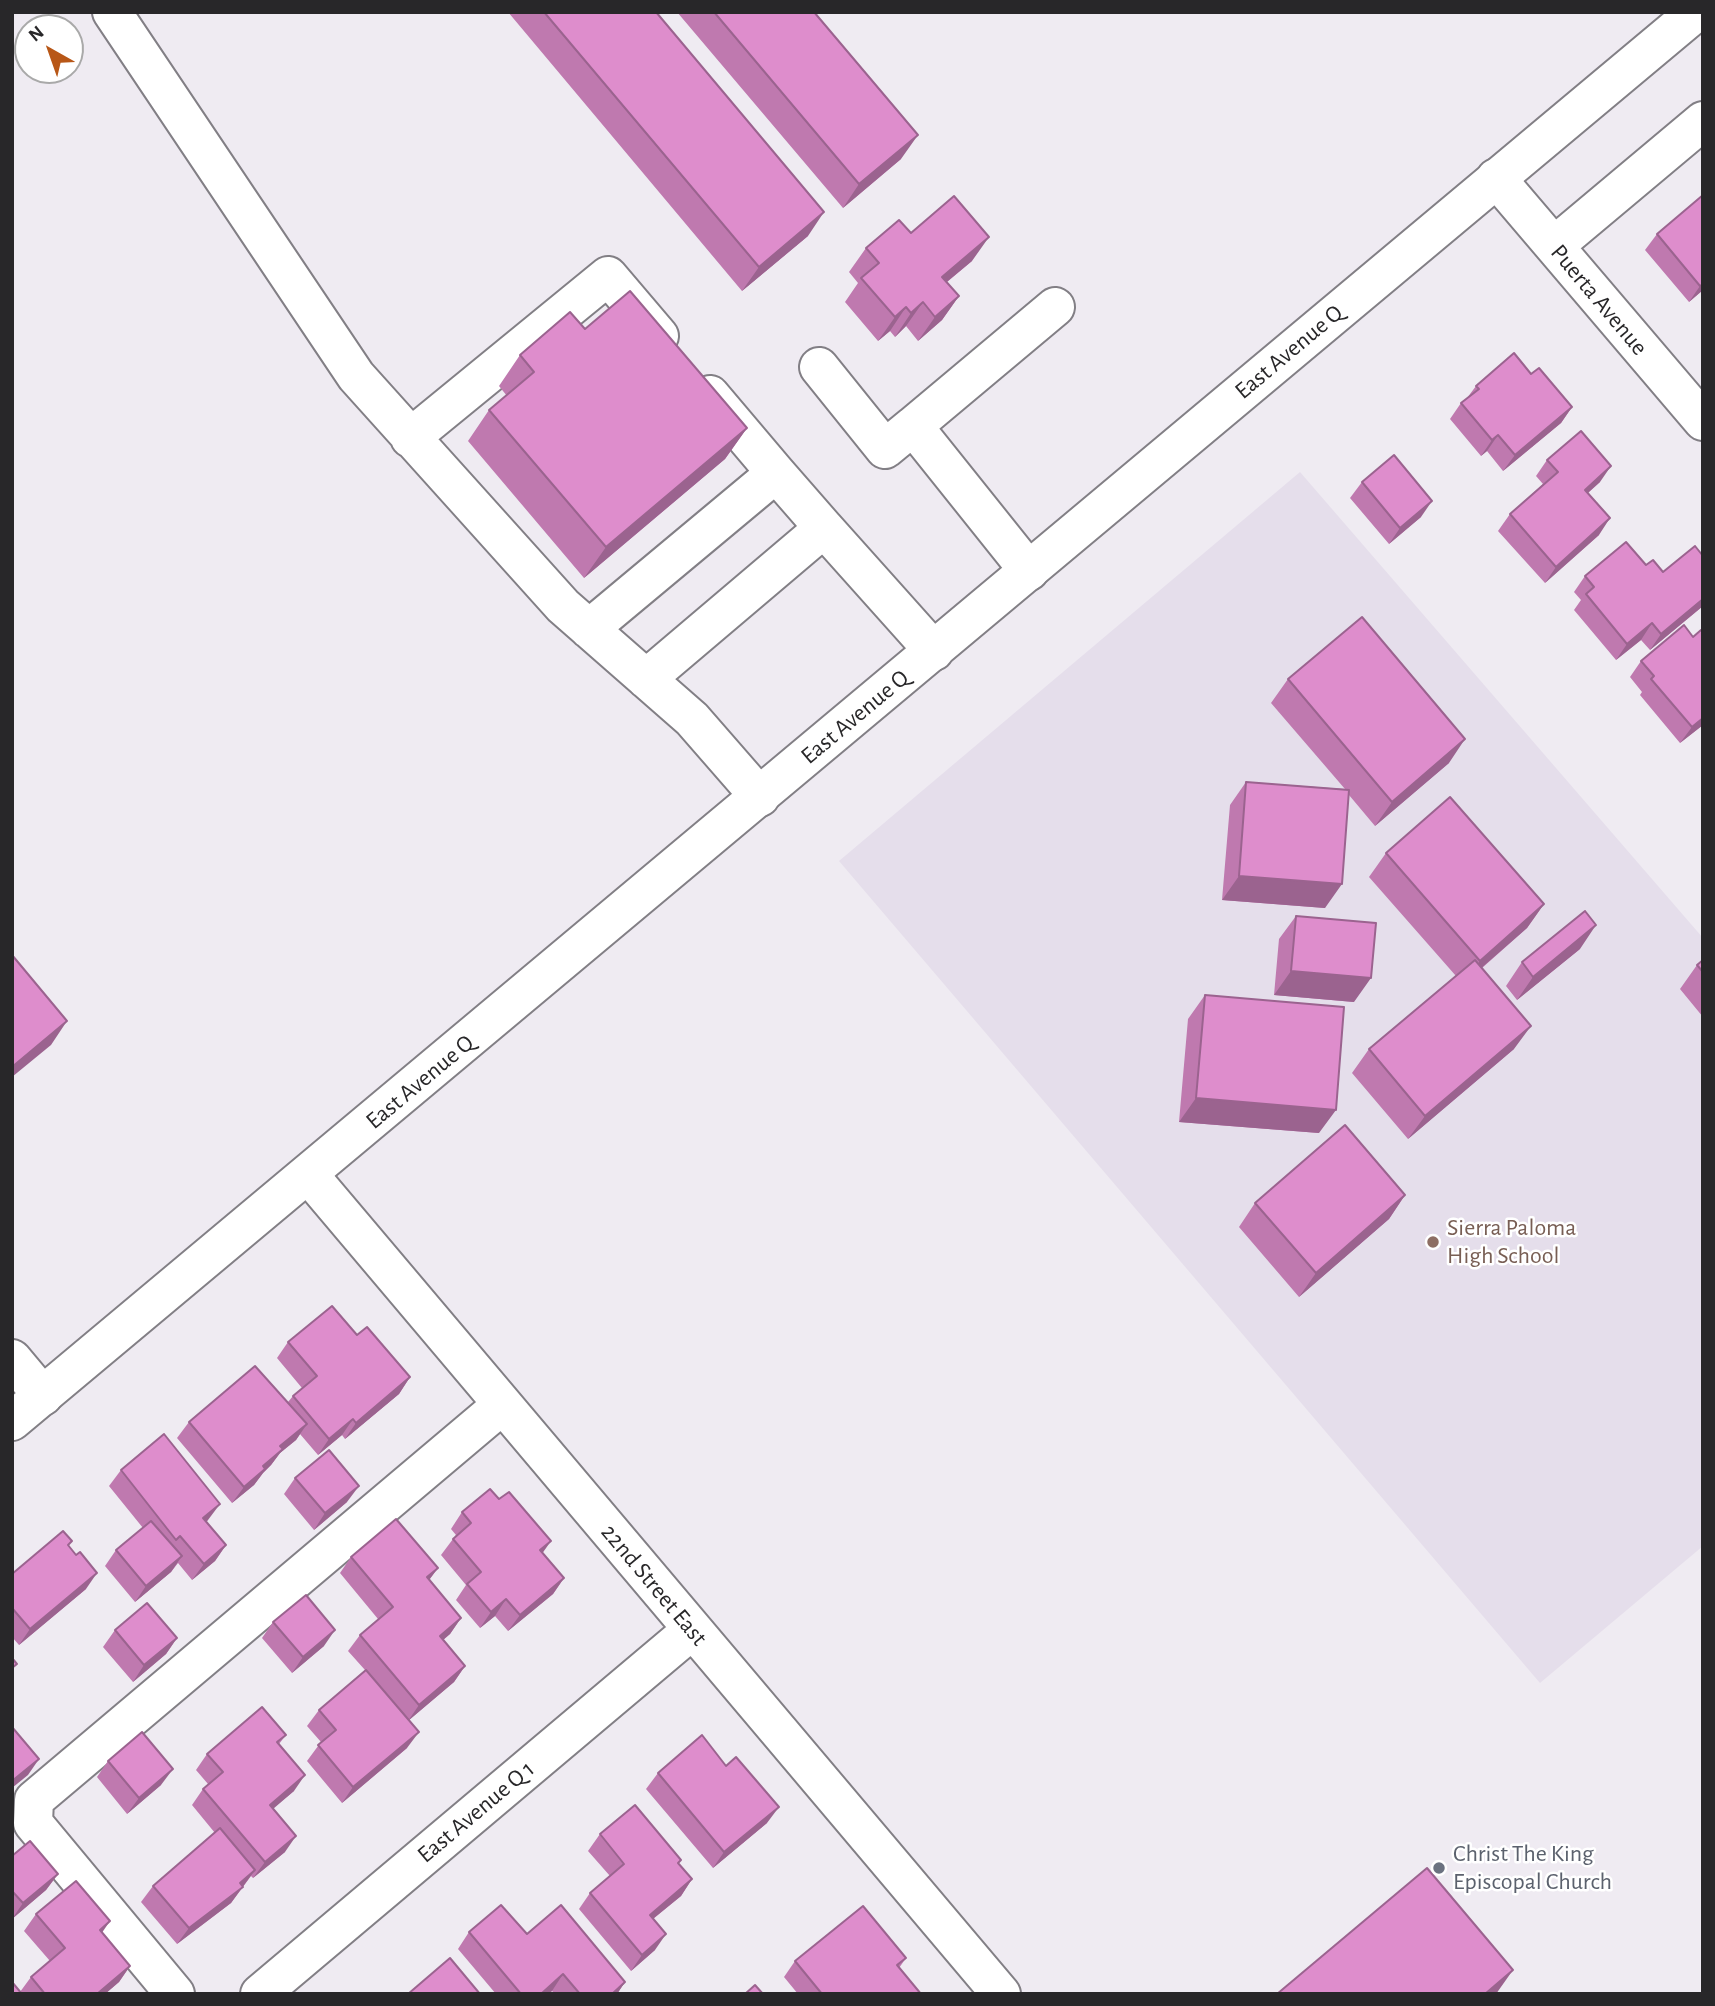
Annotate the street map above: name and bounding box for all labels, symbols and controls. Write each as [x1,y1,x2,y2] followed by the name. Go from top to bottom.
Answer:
[14,14,84,84] north arrow
[25,23,48,46] text: N
[1544,239,1654,361] street label: Puerta Avenue
[1229,299,1349,405] street label: East Avenue Q
[795,664,915,770] street label: East Avenue Q
[360,1029,480,1135] street label: East Avenue Q
[1447,1214,1576,1270] place label: Sierra Paloma High School
[1425,1234,1441,1250] marker: Sierra Paloma High School
[595,1518,713,1652] street label: 22nd Street East
[412,1755,540,1869] street label: East Avenue Q 1
[1453,1840,1612,1896] place label: Christ The King Episcopal Church
[1431,1860,1447,1876] marker: Christ The King Episcopal Church

